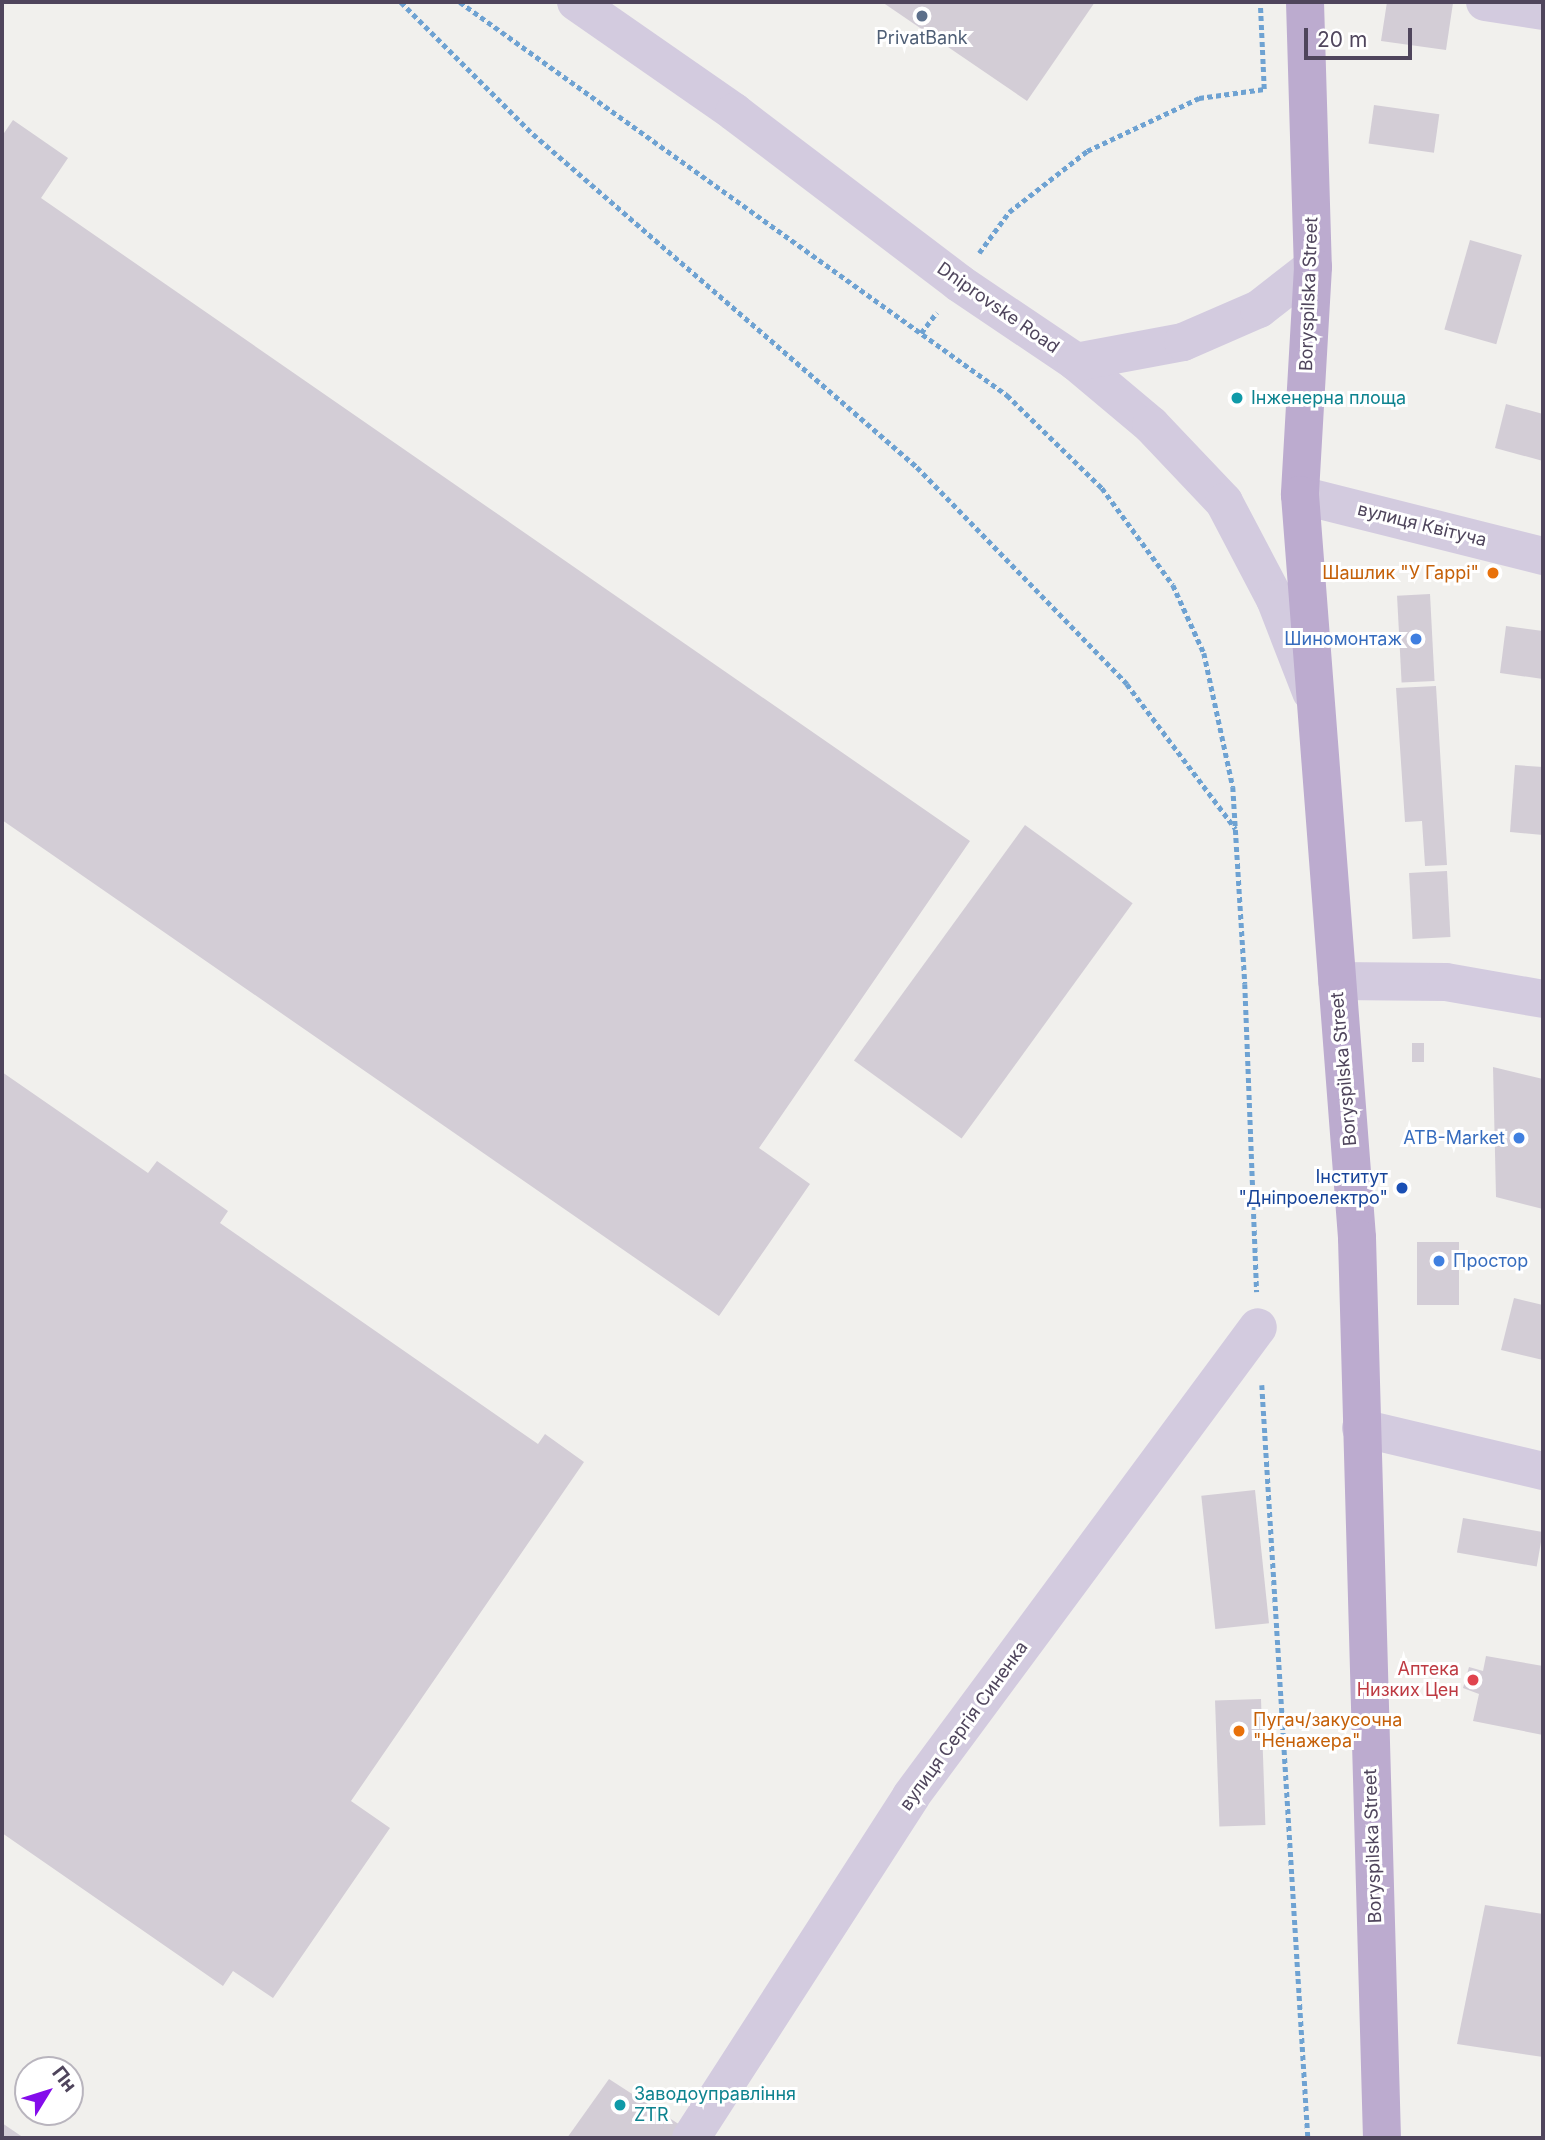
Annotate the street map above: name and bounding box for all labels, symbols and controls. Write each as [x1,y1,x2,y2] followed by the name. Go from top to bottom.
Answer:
[914,8,930,24] marker: PrivatBank
[1307,14,1416,58] scale bar
[876,27,968,49] place label: PrivatBank
[1317,27,1367,52] text: 20 m
[1296,217,1322,371] street label: Boryspilska Street
[933,258,1063,358] street label: Dniprovske Road
[1251,387,1406,409] place label: Інженерна площа
[1229,390,1245,406] marker: Інженерна площа
[1355,499,1489,551] street label: вулиця Квітуча
[1322,562,1479,584] place label: Шашлик "У Гаррі"
[1485,565,1501,581] marker: Шашлик "У Гаррі"
[1284,628,1402,650] place label: Шиномонтаж
[1408,631,1424,647] marker: Шиномонтаж
[1327,991,1361,1147] street label: Boryspilska Street
[1403,1127,1505,1149] place label: ATB-Market
[1511,1130,1527,1146] marker: ATB-Market
[1239,1167,1388,1210] place label: Інститут "Дніпроелектро"
[1394,1180,1410,1196] marker: Інститут "Дніпроелектро"
[1453,1250,1528,1272] place label: Простор
[1431,1253,1447,1269] marker: Простор
[895,1637,1033,1815] street label: вулиця Сергія Синенка
[1357,1659,1459,1702] place label: Аптека Низких Цен
[1465,1672,1481,1688] marker: Аптека Низких Цен
[1253,1710,1402,1752] place label: Пугач/закусочна "Ненажера"
[1231,1723,1247,1739] marker: Пугач/закусочна "Ненажера"
[1360,1769,1386,1923] street label: Boryspilska Street
[14,2056,84,2126] north arrow
[47,2062,81,2096] text: Пн
[634,2084,796,2126] place label: Заводоуправління ZTR
[612,2097,628,2113] marker: Заводоуправління ZTR

